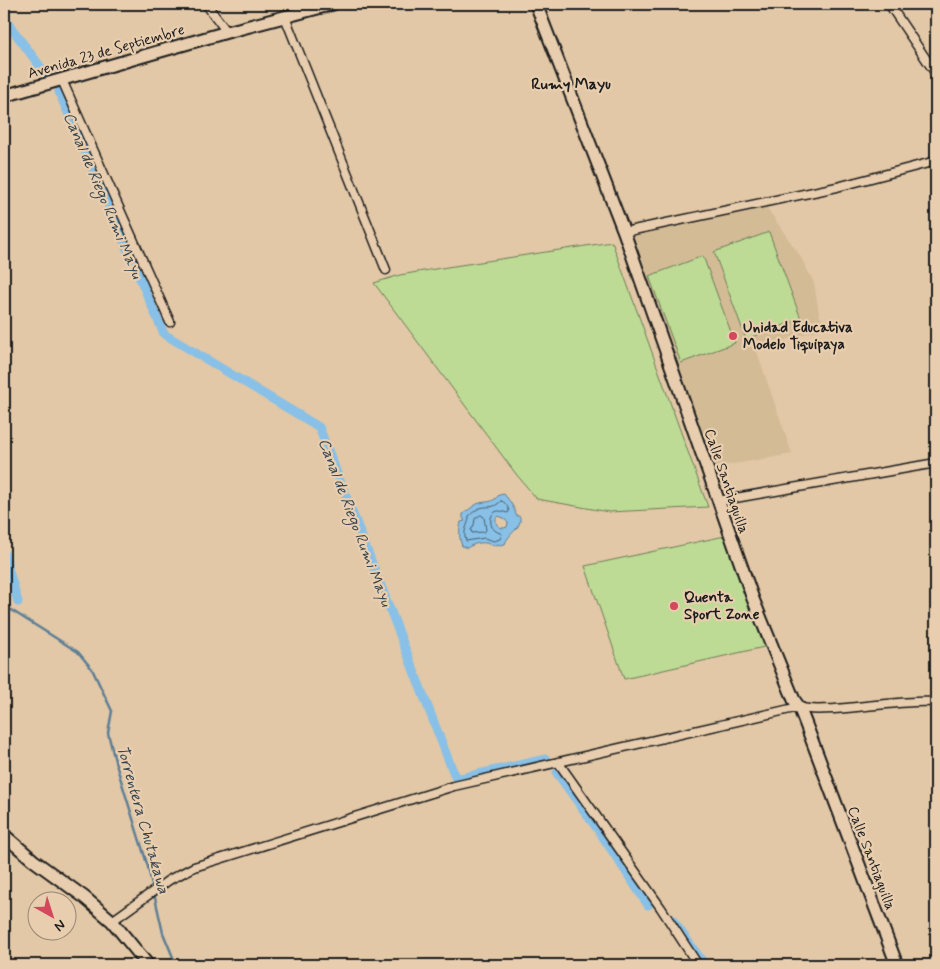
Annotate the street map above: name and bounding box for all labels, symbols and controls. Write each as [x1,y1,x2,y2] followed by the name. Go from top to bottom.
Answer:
[25,20,187,84] street label: Avenida 23 de Septiembre
[531,74,611,95] district label: Rumy Mayu
[56,109,147,283] water label: Canal de Riego Rumi Mayu
[743,318,853,355] place label: Unidad Educativa Modelo Tiquipaya
[727,330,739,342] marker: Unidad Educativa Modelo Tiquipaya
[699,426,753,537] street label: Calle Santiaguilla
[311,435,397,611] water label: Canal de Riego Rumi Mayu
[684,588,760,625] place label: Quenta Sport Zone
[668,600,680,612] marker: Quenta Sport Zone
[111,743,174,896] water label: Torrentera Chutakawa
[842,804,900,913] street label: Calle Santiaguilla
[28,892,78,942] north arrow
[50,915,69,935] text: N

